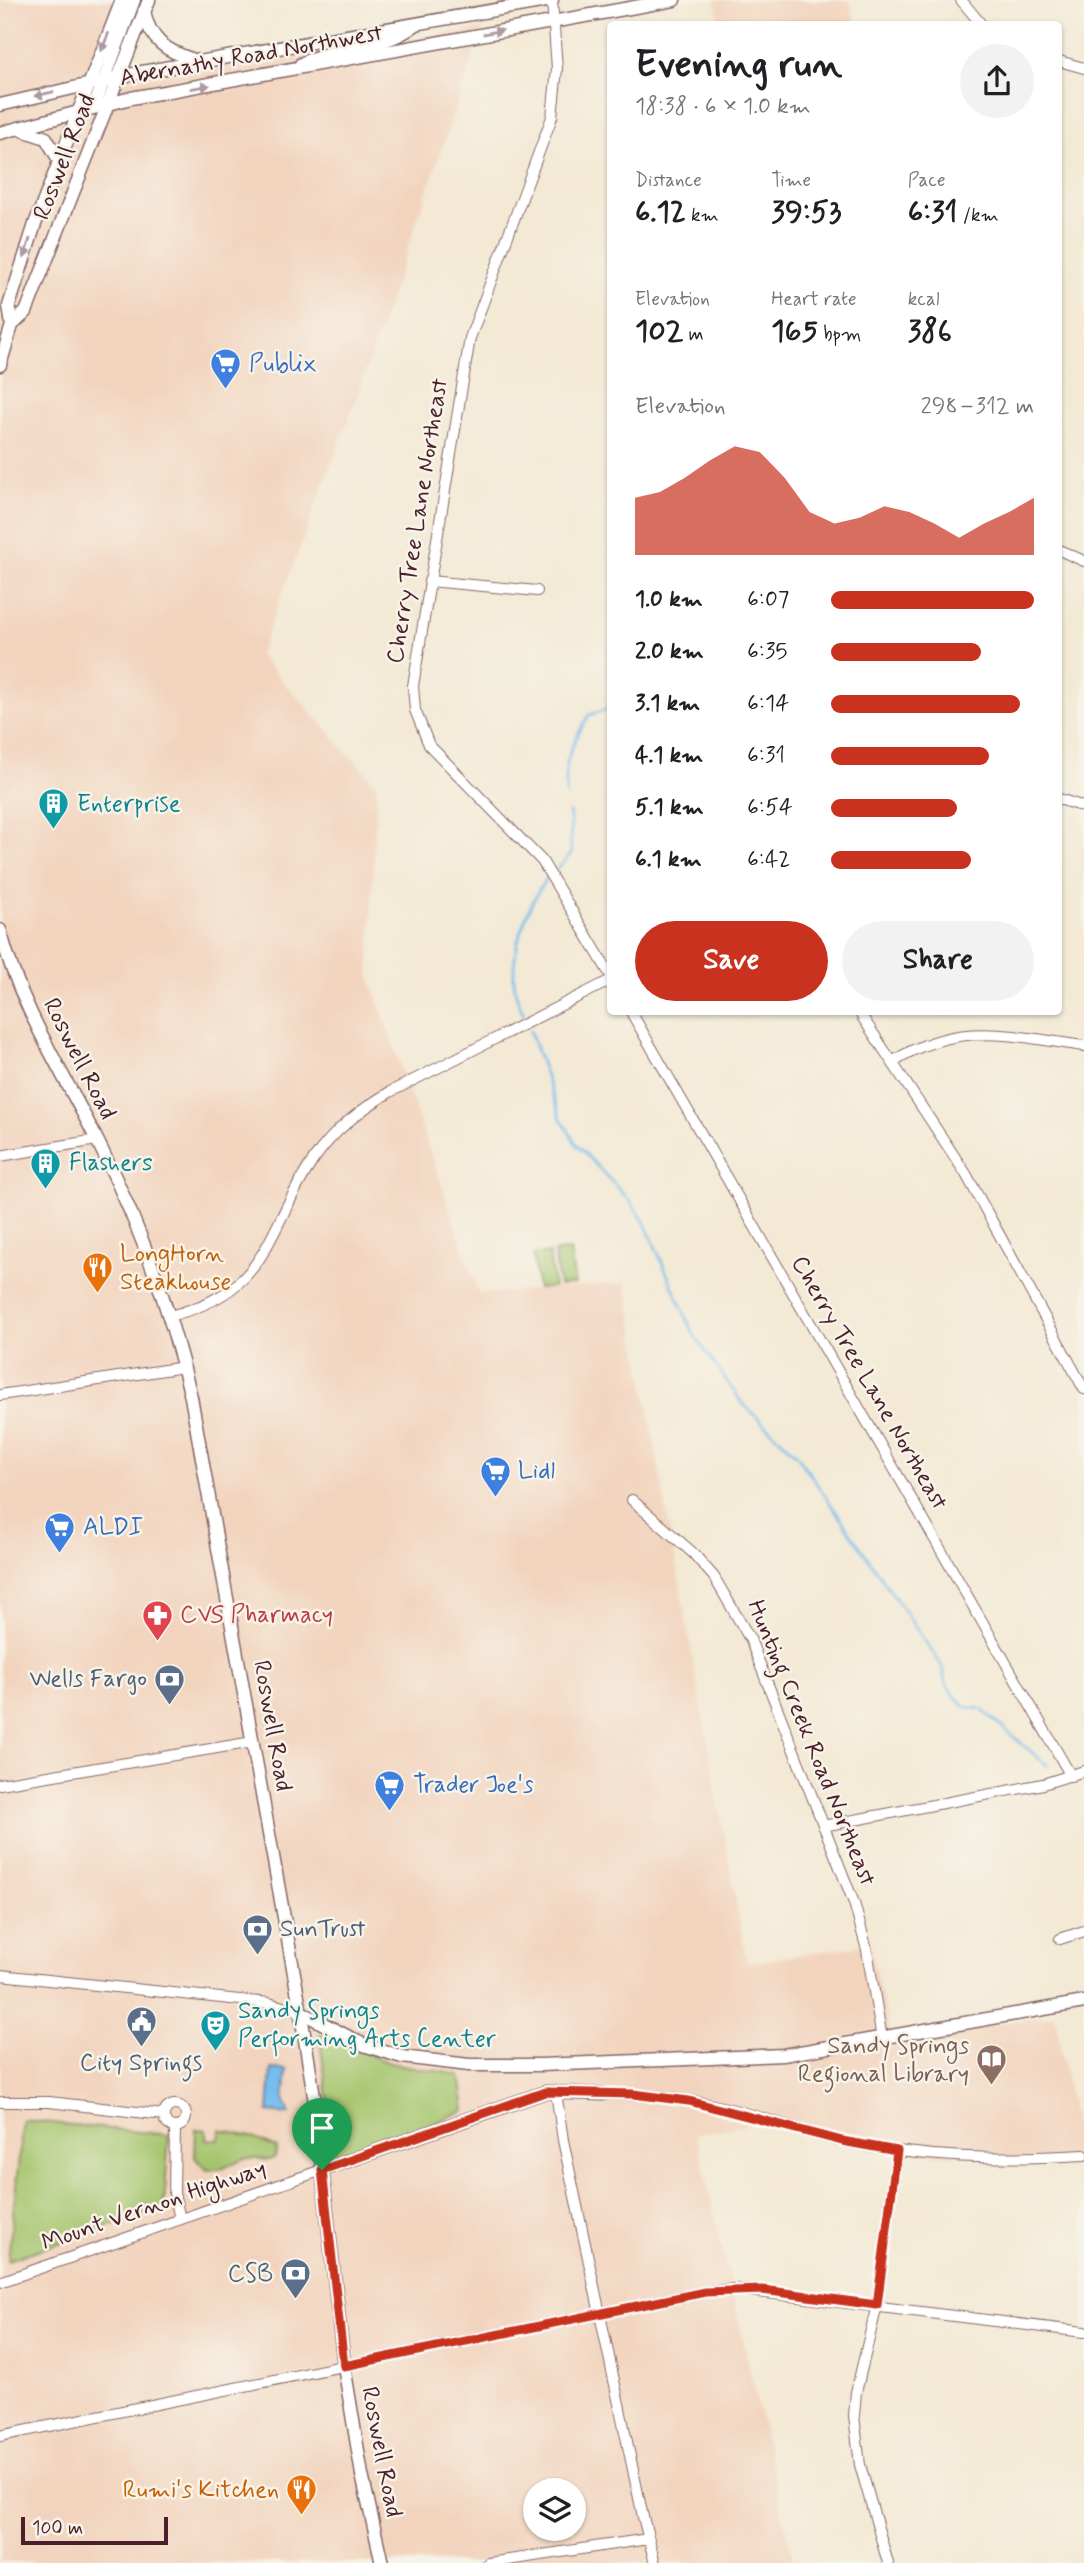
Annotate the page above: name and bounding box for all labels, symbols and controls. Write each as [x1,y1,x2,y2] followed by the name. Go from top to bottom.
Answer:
[117,18,385,94] street label: Abernathy Road Northwest
[482,27,504,38] one-way arrow
[99,31,110,52] one-way arrow
[635,41,842,90] text: Evening run
[960,44,1034,118] button: share
[190,81,212,92] one-way arrow
[33,89,55,100] one-way arrow
[27,90,103,224] street label: Roswell Road
[635,92,811,122] text: 18:38 · 6 × 1.0 km
[635,168,702,193] text: Distance
[771,168,811,193] text: Time
[908,168,945,193] text: Pace
[635,193,686,232] text: 6.12
[771,193,841,232] text: 39:53
[908,193,958,232] text: 6:31
[686,203,719,228] text: km
[958,203,999,228] text: /km
[22,237,32,258] one-way arrow
[635,287,710,312] text: Elevation
[771,287,857,312] text: Heart rate
[908,287,940,312] text: kcal
[635,312,683,351] text: 102
[771,312,818,351] text: 165
[908,312,952,351] text: 386
[683,322,704,347] text: m
[818,322,861,347] text: bpm
[209,347,243,391] supermarket icon: Publix
[249,349,317,380] place label: Publix
[380,376,456,666] street label: Cherry Tree Lane Northeast
[635,392,726,422] text: Elevation
[920,392,1034,422] text: 298–312 m
[635,585,703,615] text: 1.0 km
[747,585,789,615] text: 6:07
[635,637,704,667] text: 2.0 km
[747,637,788,667] text: 6:35
[635,689,700,719] text: 3.1 km
[747,689,789,719] text: 6:14
[635,741,703,771] text: 4.1 km
[747,741,785,771] text: 6:31
[37,787,71,831] building icon: Enterprise
[77,789,181,820] place label: Enterprise
[635,793,704,823] text: 5.1 km
[747,793,793,823] text: 6:54
[635,845,702,875] text: 6.1 km
[747,845,790,875] text: 6:42
[635,921,828,1001] button: Save
[842,921,1034,1001] button: Share
[35,993,123,1125] street label: Roswell Road
[29,1146,63,1190] building icon: Flashers
[69,1148,153,1179] place label: Flashers
[120,1239,231,1298] place label: LongHorn Steakhouse
[783,1250,955,1516] street label: Cherry Tree Lane Northeast
[80,1251,114,1295] restaurant icon: LongHorn Steakhouse
[478,1454,512,1498] supermarket icon: Lidl
[518,1456,555,1487] place label: Lidl
[43,1510,77,1554] supermarket icon: ALDI
[83,1512,143,1543] place label: ALDI
[737,1595,883,1892] street label: Hunting Creek Road Northeast
[140,1598,174,1642] pharmacy icon: CVS Pharmacy
[180,1600,333,1631] place label: CVS Pharmacy
[245,1658,299,1794] street label: Roswell Road
[153,1662,187,1706] bank icon: Wells Fargo
[29,1664,147,1695] place label: Wells Fargo
[373,1768,407,1812] supermarket icon: Trader Joe's
[413,1770,534,1801] place label: Trader Joe's
[240,1912,274,1956] bank icon: SunTrust
[280,1914,366,1945] place label: SunTrust
[238,1996,496,2057] place label: Sandy Springs Performing Arts Center
[124,2004,158,2048] public building icon: City Springs
[198,2008,232,2052] theatre icon: Sandy Springs Performing Arts Center
[798,2031,969,2093] place label: Sandy Springs Regional Library
[975,2043,1009,2087] library icon: Sandy Springs Regional Library
[80,2048,202,2082] place label: City Springs
[292,2098,352,2170] pin
[303,2109,341,2147] icon: arrive
[38,2153,271,2261] street label: Mount Vernon Highway
[279,2257,313,2301] bank icon: CSB
[228,2259,273,2290] place label: CSB
[353,2384,409,2520] street label: Roswell Road
[285,2473,319,2517] restaurant icon: Rumi's Kitchen
[123,2475,279,2506] place label: Rumi's Kitchen
[523,2478,586,2541] map controls
[523,2478,586,2541] button: layers
[21,2514,168,2546] scale bar
[32,2516,83,2541] text: 100 m

